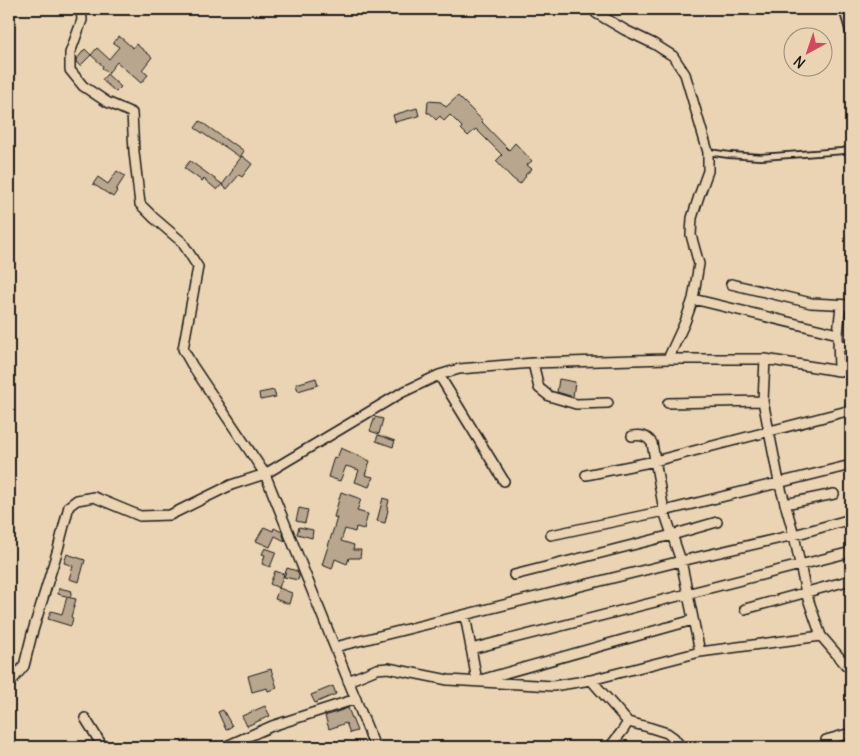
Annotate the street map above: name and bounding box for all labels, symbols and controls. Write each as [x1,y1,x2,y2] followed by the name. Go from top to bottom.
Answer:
[782,28,832,78] north arrow
[790,52,809,72] text: N

